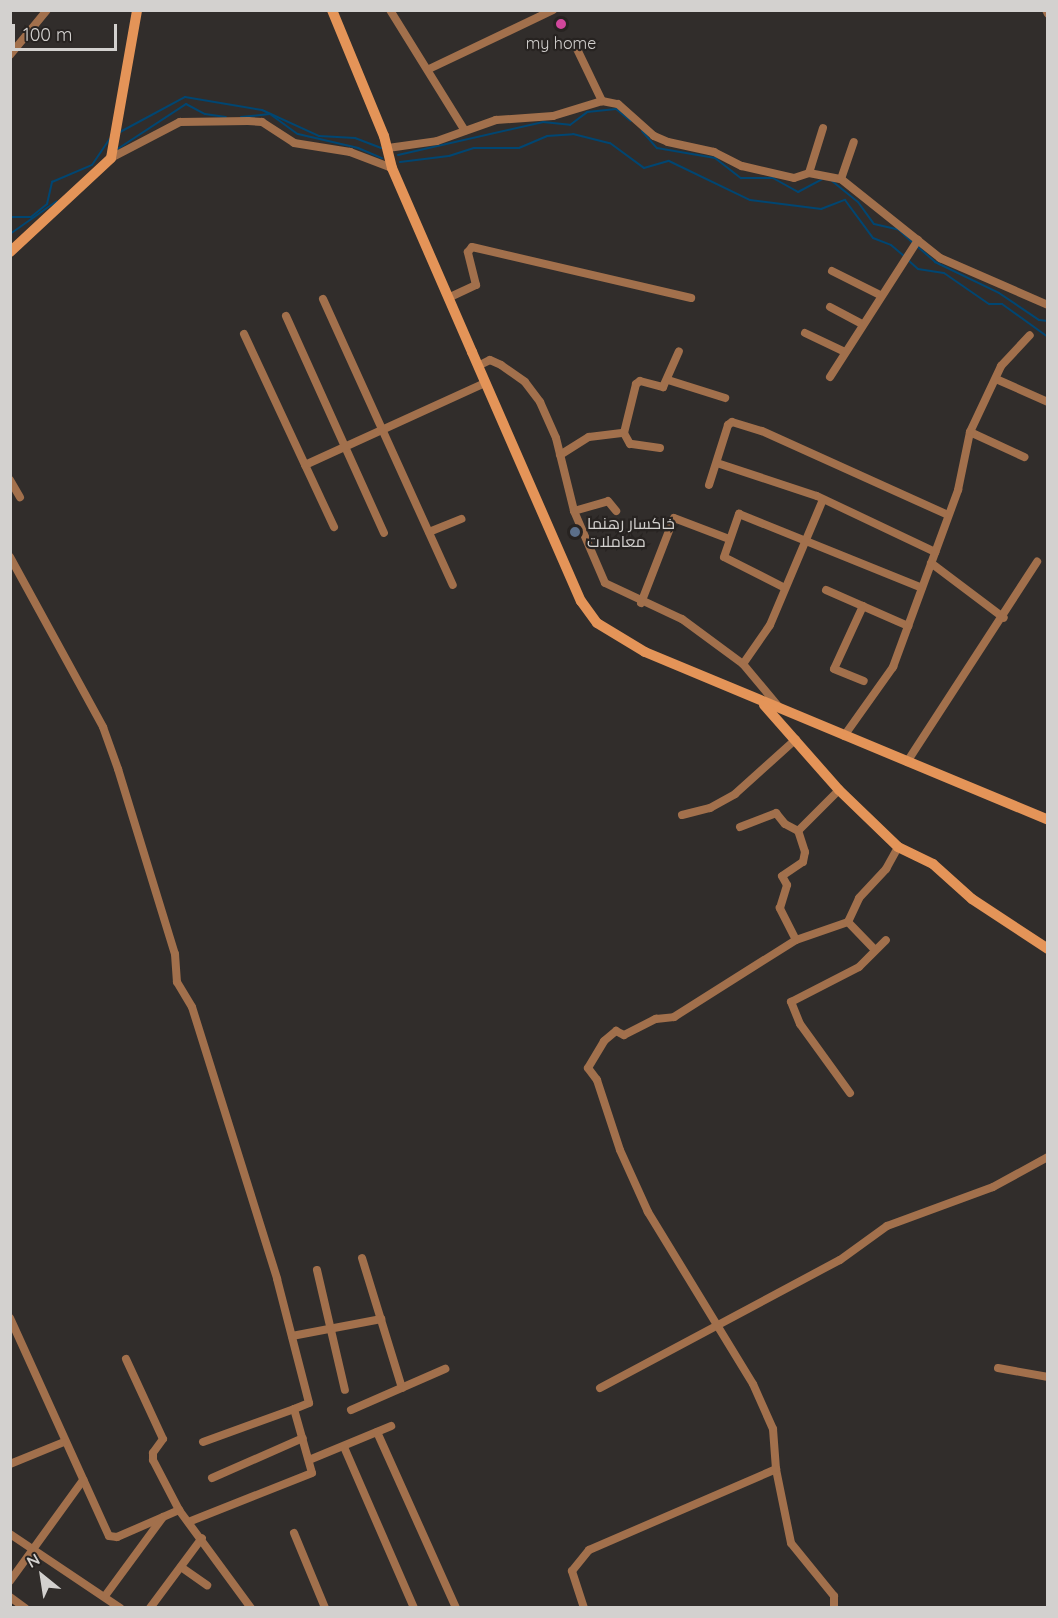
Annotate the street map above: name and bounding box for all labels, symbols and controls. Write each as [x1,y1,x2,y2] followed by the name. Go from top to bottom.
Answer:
[15,12,120,50] scale bar
[554,17,568,31] marker: my home
[23,23,72,46] text: 100 m
[526,33,596,53] place label: my home
[587,513,675,551] place label: خاکسار رهنما معاملات
[568,525,582,539] marker: خاکسار رهنما معاملات
[12,1546,72,1606] north arrow
[23,1549,43,1572] text: N

